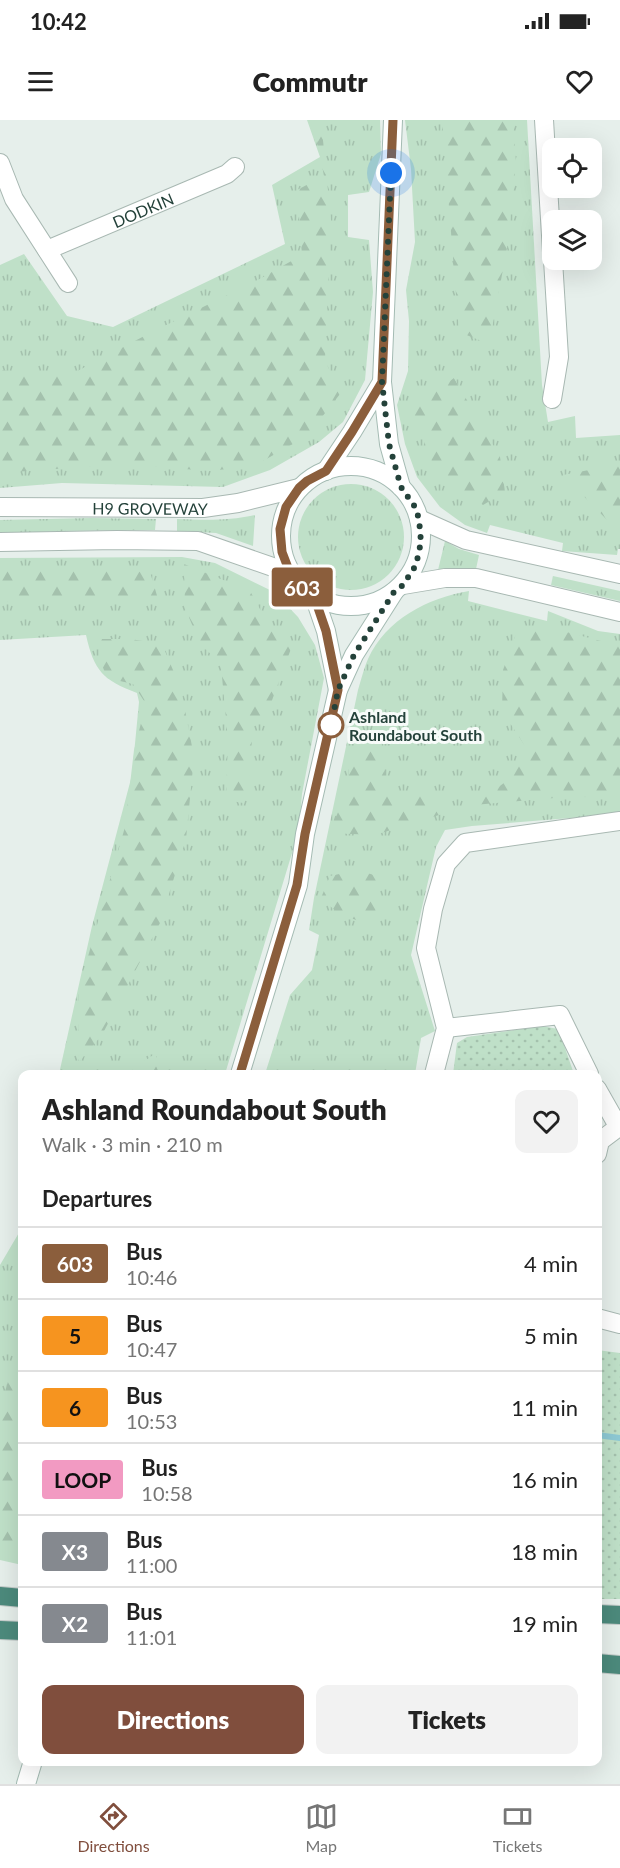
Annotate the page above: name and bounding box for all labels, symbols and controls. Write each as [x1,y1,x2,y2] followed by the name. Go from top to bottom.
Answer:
[30,8,87,35] text: 10:42
[24,65,57,98] icon: menu
[252,65,368,98] text: Commutr
[563,65,596,98] icon: heart
[542,138,602,270] map controls
[542,138,602,198] button: locate
[376,158,406,188] your location
[109,188,176,231] street label: DODKIN
[542,210,602,270] button: layers
[92,498,208,518] street label: H9 GROVEWAY
[268,568,336,606] line badge: 603
[284,575,320,600] text: 603
[348,707,482,744] place label: Ashland Roundabout South
[318,712,344,738] marker: Ashland Roundabout South
[515,1090,578,1153] button: heart
[42,1092,387,1126] text: Ashland Roundabout South
[42,1132,223,1156] text: Walk · 3 min · 210 m
[42,1185,152,1212] text: Departures
[126,1238,162,1265] text: Bus
[524,1250,578,1277] text: 4 min
[57,1251,93,1276] text: 603
[126,1265,177,1289] text: 10:46
[126,1310,162,1337] text: Bus
[524,1322,578,1349] text: 5 min
[69,1323,81,1348] text: 5
[126,1337,177,1361] text: 10:47
[126,1382,162,1409] text: Bus
[511,1394,578,1421] text: 11 min
[69,1395,81,1420] text: 6
[126,1409,177,1433] text: 10:53
[141,1454,178,1481] text: Bus
[511,1466,578,1493] text: 16 min
[54,1467,111,1492] text: LOOP
[141,1481,193,1505] text: 10:58
[126,1526,162,1553] text: Bus
[511,1538,578,1565] text: 18 min
[62,1539,88,1564] text: X3
[126,1553,177,1577] text: 11:00
[126,1598,162,1625] text: Bus
[511,1610,578,1637] text: 19 min
[62,1611,88,1636] text: X2
[126,1625,177,1649] text: 11:01
[42,1685,304,1754] button: Directions
[316,1685,578,1754] button: Tickets
[78,1800,150,1855] tab: Directions
[305,1800,338,1855] tab: Map
[493,1800,542,1855] tab: Tickets

